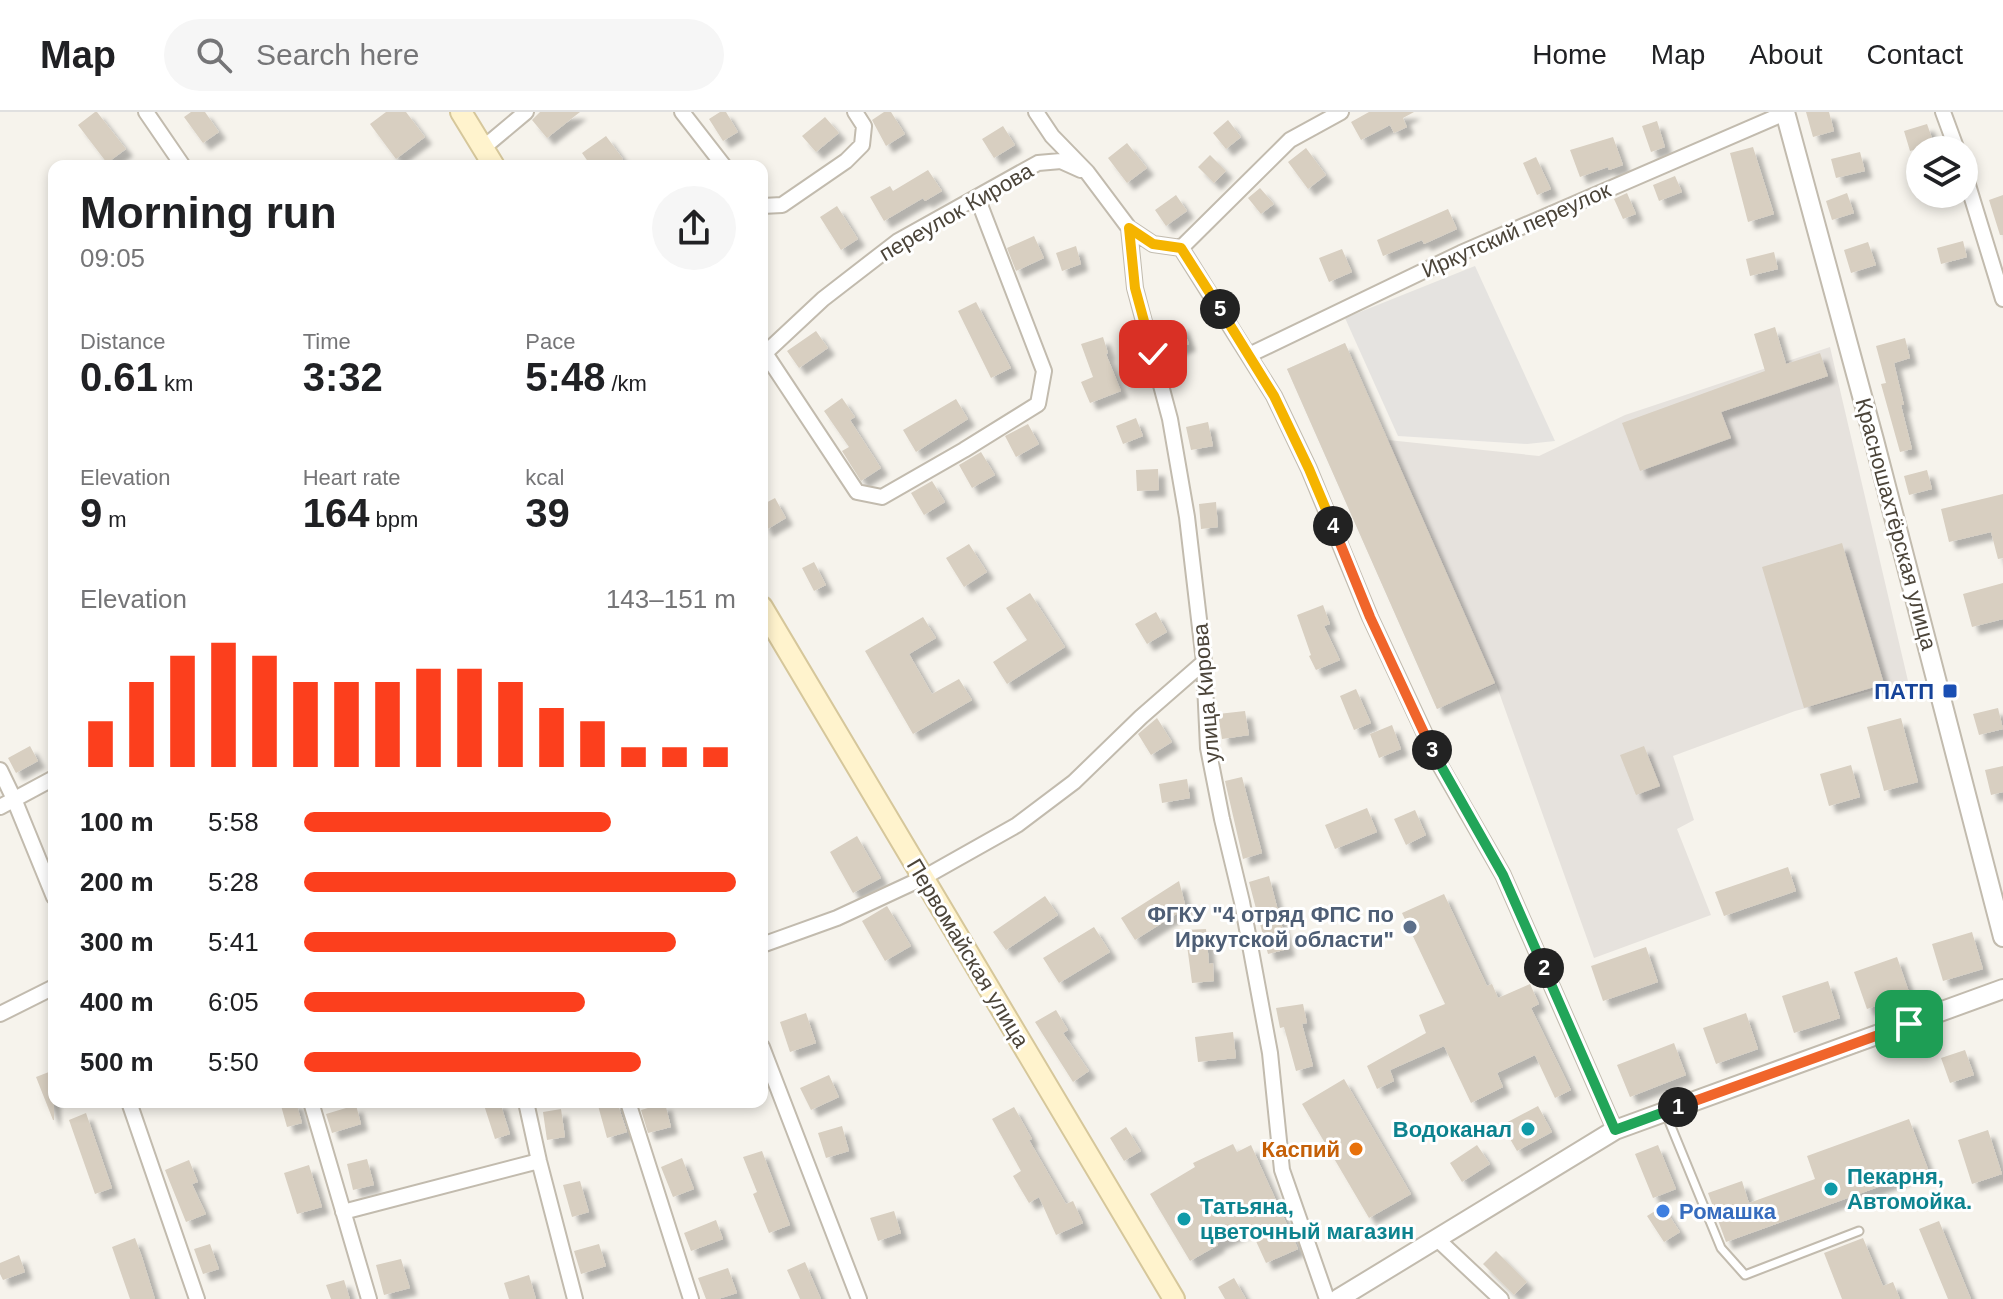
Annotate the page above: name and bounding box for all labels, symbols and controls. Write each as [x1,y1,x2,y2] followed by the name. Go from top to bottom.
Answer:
[164,19,724,91] search box
[192,33,236,77] icon: search
[40,34,116,76] text: Map
[256,38,419,71] text: Search here
[1532,39,1607,70] text: Home
[1651,39,1705,70] text: Map
[1749,39,1823,70] text: About
[1867,39,1963,70] text: Contact
[1906,136,1978,208] map controls
[1906,136,1978,208] button: layers
[875,157,1038,266] street label: переулок Кирова
[1418,177,1615,283] street label: Иркутский переулок
[652,186,736,270] button: share
[80,188,337,237] text: Morning run
[80,243,145,273] text: 09:05
[1200,289,1240,329] pin: 5
[1214,296,1226,321] text: 5
[1119,320,1187,388] pin
[80,329,166,354] text: Distance
[303,329,351,354] text: Time
[525,329,575,354] text: Pace
[1131,332,1175,376] icon: check
[80,355,158,399] text: 0.61
[303,355,383,399] text: 3:32
[525,355,605,399] text: 5:48
[158,371,193,396] text: km
[605,371,647,396] text: /km
[1850,395,1942,653] street label: Красношахтёрская улица
[80,465,171,490] text: Elevation
[303,465,400,490] text: Heart rate
[525,465,564,490] text: kcal
[80,491,102,535] text: 9
[303,491,369,535] text: 164
[525,491,570,535] text: 39
[1313,506,1353,546] pin: 4
[102,507,127,532] text: m
[369,507,418,532] text: bpm
[1327,513,1339,538] text: 4
[80,584,187,614] text: Elevation
[606,584,736,614] text: 143–151 m
[1187,621,1225,764] street label: улица Кирова
[1874,679,1934,704] place label: ПАТП
[1941,682,1959,700] marker: ПАТП
[1412,730,1452,770] pin: 3
[1426,737,1438,762] text: 3
[80,807,154,837] text: 100 m
[208,807,259,837] text: 5:58
[902,854,1035,1052] street label: Первомайская улица
[80,867,154,897] text: 200 m
[208,867,259,897] text: 5:28
[1147,902,1394,952] place label: ФГКУ "4 отряд ФПС по Иркутской области"
[1401,918,1419,936] marker: ФГКУ "4 отряд ФПС по Иркутской области"
[80,927,154,957] text: 300 m
[208,927,259,957] text: 5:41
[1524,948,1564,988] pin: 2
[1538,955,1550,980] text: 2
[80,987,154,1017] text: 400 m
[208,987,259,1017] text: 6:05
[1875,990,1943,1058] pin
[1887,1002,1931,1046] icon: arrive
[80,1047,154,1077] text: 500 m
[208,1047,259,1077] text: 5:50
[1658,1087,1698,1127] pin: 1
[1672,1094,1684,1119] text: 1
[1393,1117,1512,1142] place label: Водоканал
[1519,1120,1537,1138] marker: Водоканал
[1261,1137,1340,1162] place label: Каспий
[1347,1140,1365,1158] marker: Каспий
[1847,1164,1972,1214] place label: Пекарня, Автомойка.
[1822,1180,1840,1198] marker: Пекарня, Автомойка.
[1200,1194,1414,1244] place label: Татьяна, цветочный магазин
[1679,1199,1777,1224] place label: Ромашка
[1654,1202,1672,1220] marker: Ромашка
[1175,1210,1193,1228] marker: Татьяна, цветочный магазин

